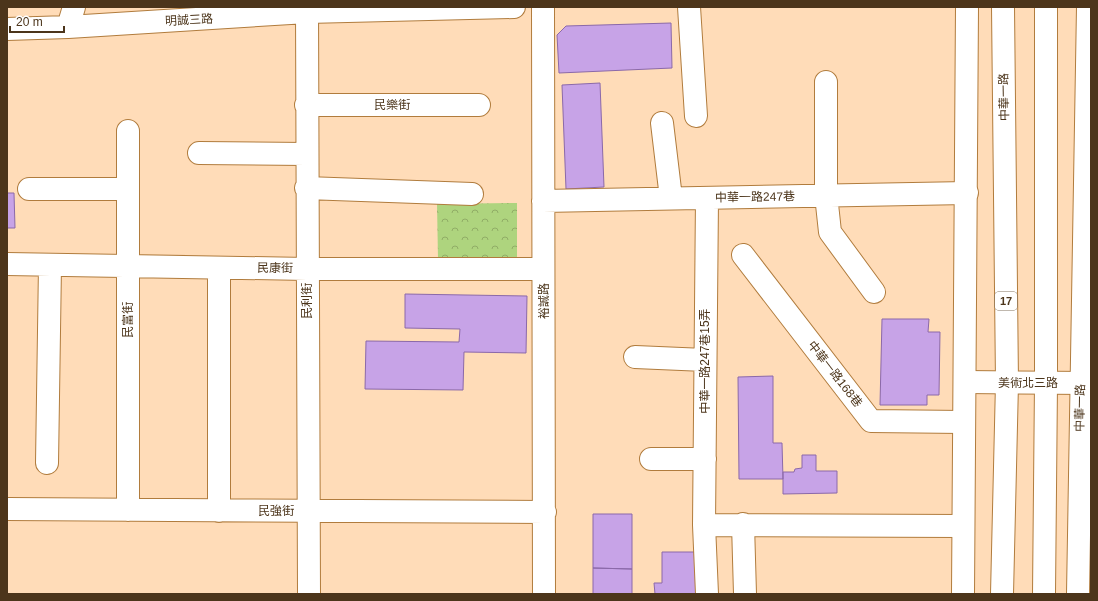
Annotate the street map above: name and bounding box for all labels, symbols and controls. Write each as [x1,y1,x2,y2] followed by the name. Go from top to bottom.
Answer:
[10,8,64,34] scale bar
[165,12,213,28] street label: 明誠三路
[16,15,43,29] text: 20 m
[997,73,1011,121] street label: 中華一路
[374,98,410,112] street label: 民樂街
[715,189,795,205] street label: 中華一路247巷
[257,261,293,275] street label: 民康街
[300,283,314,319] street label: 民利街
[537,283,551,319] street label: 裕誠路
[995,292,1017,310] road number: 17
[121,302,135,338] street label: 民富街
[698,308,712,414] street label: 中華一路247巷15弄
[805,338,865,410] street label: 中華一路168巷
[998,376,1058,390] street label: 美術北三路
[1073,384,1087,432] street label: 中華一路
[258,504,294,518] street label: 民強街

